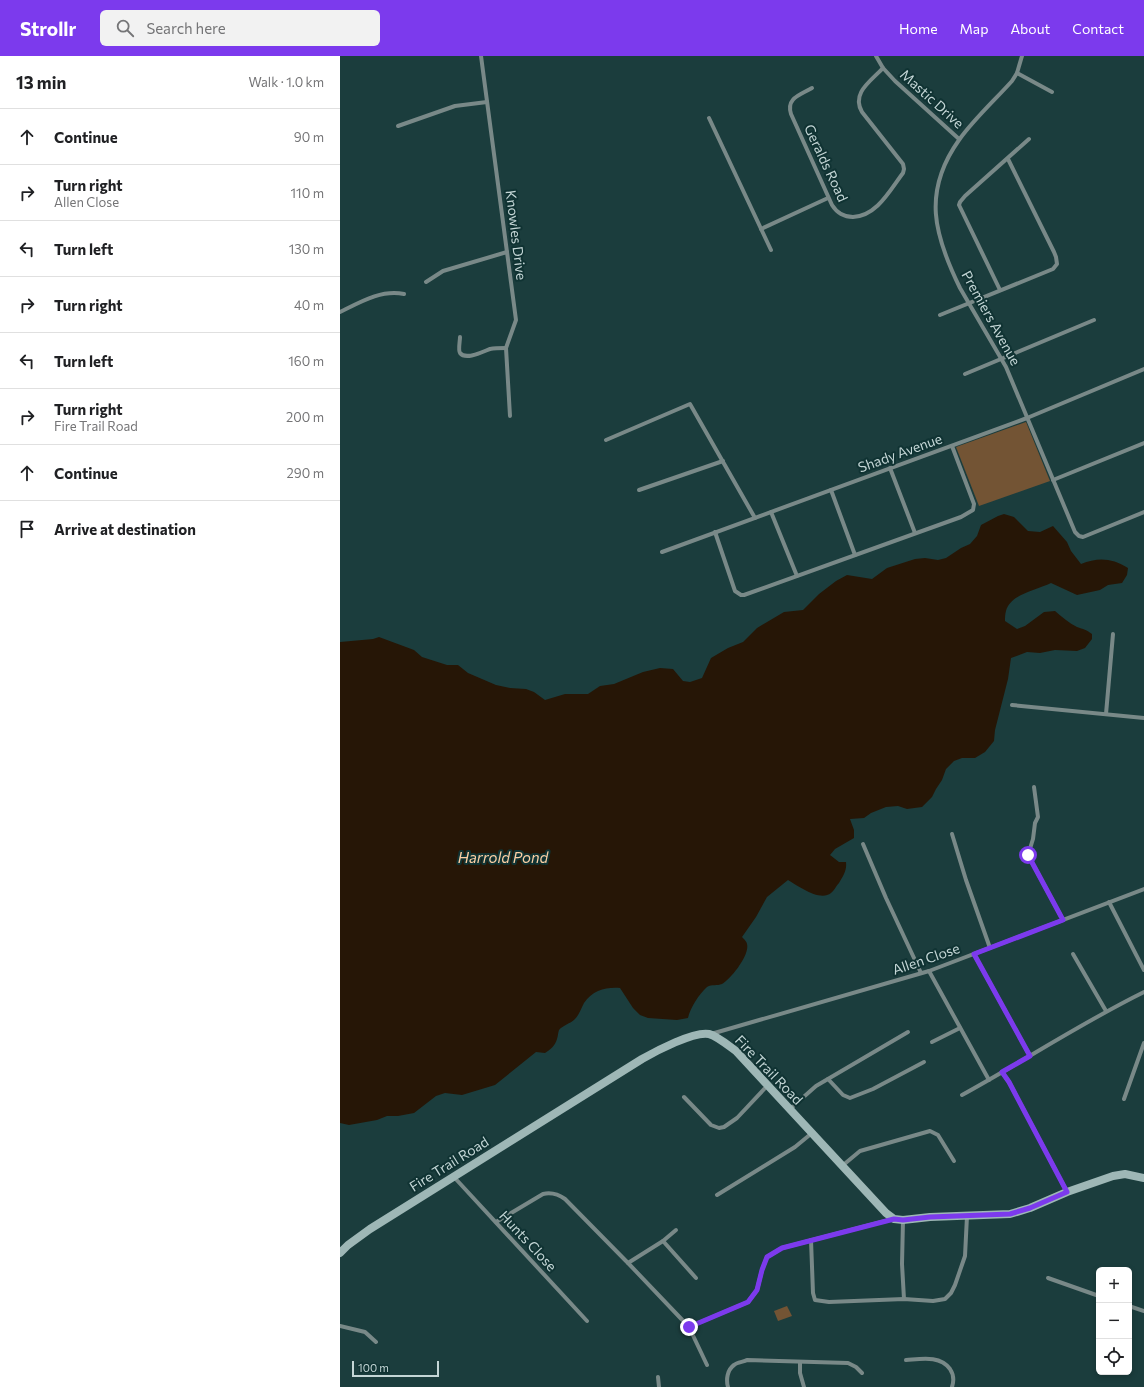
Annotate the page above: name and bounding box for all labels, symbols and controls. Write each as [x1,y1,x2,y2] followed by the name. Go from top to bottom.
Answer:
[100,10,380,46] search box
[20,17,76,40] text: Strollr
[114,17,136,39] icon: search
[146,19,226,37] text: Search here
[899,20,938,37] text: Home
[960,20,988,37] text: Map
[1010,20,1050,37] text: About
[1072,20,1124,37] text: Contact
[897,66,968,132] street label: Mastic Drive
[16,72,66,93] text: 13 min
[248,74,324,90] text: Walk · 1.0 km
[801,121,852,204] street label: Geralds Road
[16,126,38,148] icon: ahead
[54,128,118,146] text: Continue
[294,129,324,145] text: 90 m
[54,176,123,194] text: Turn right
[16,182,38,204] icon: right
[291,185,324,201] text: 110 m
[503,189,530,281] street label: Knowles Drive
[54,194,119,210] text: Allen Close
[16,238,38,260] icon: left
[54,240,113,258] text: Turn left
[289,241,324,257] text: 130 m
[958,267,1025,368] street label: Premiers Avenue
[16,294,38,316] icon: right
[54,296,123,314] text: Turn right
[294,297,324,313] text: 40 m
[16,350,38,372] icon: left
[54,352,113,370] text: Turn left
[288,353,324,369] text: 160 m
[54,400,123,418] text: Turn right
[16,406,38,428] icon: right
[286,409,324,425] text: 200 m
[54,418,138,434] text: Fire Trail Road
[855,429,944,476] street label: Shady Avenue
[16,462,38,484] icon: ahead
[54,464,118,482] text: Continue
[287,465,324,481] text: 290 m
[16,518,38,540] icon: arrive
[54,520,196,538] text: Arrive at destination
[1019,846,1037,864] route start
[458,848,550,866] water label: Harrold Pond
[890,939,962,978] street label: Allen Close
[732,1031,807,1108] street label: Fire Trail Road
[406,1132,491,1195] street label: Fire Trail Road
[496,1207,561,1274] street label: Hunts Close
[1096,1267,1132,1375] map controls
[1096,1267,1132,1303] button: +
[1096,1303,1132,1339] button: −
[680,1318,698,1336] route end
[1096,1339,1132,1375] button: locate
[352,1359,439,1378] scale bar
[358,1361,389,1374] text: 100 m

